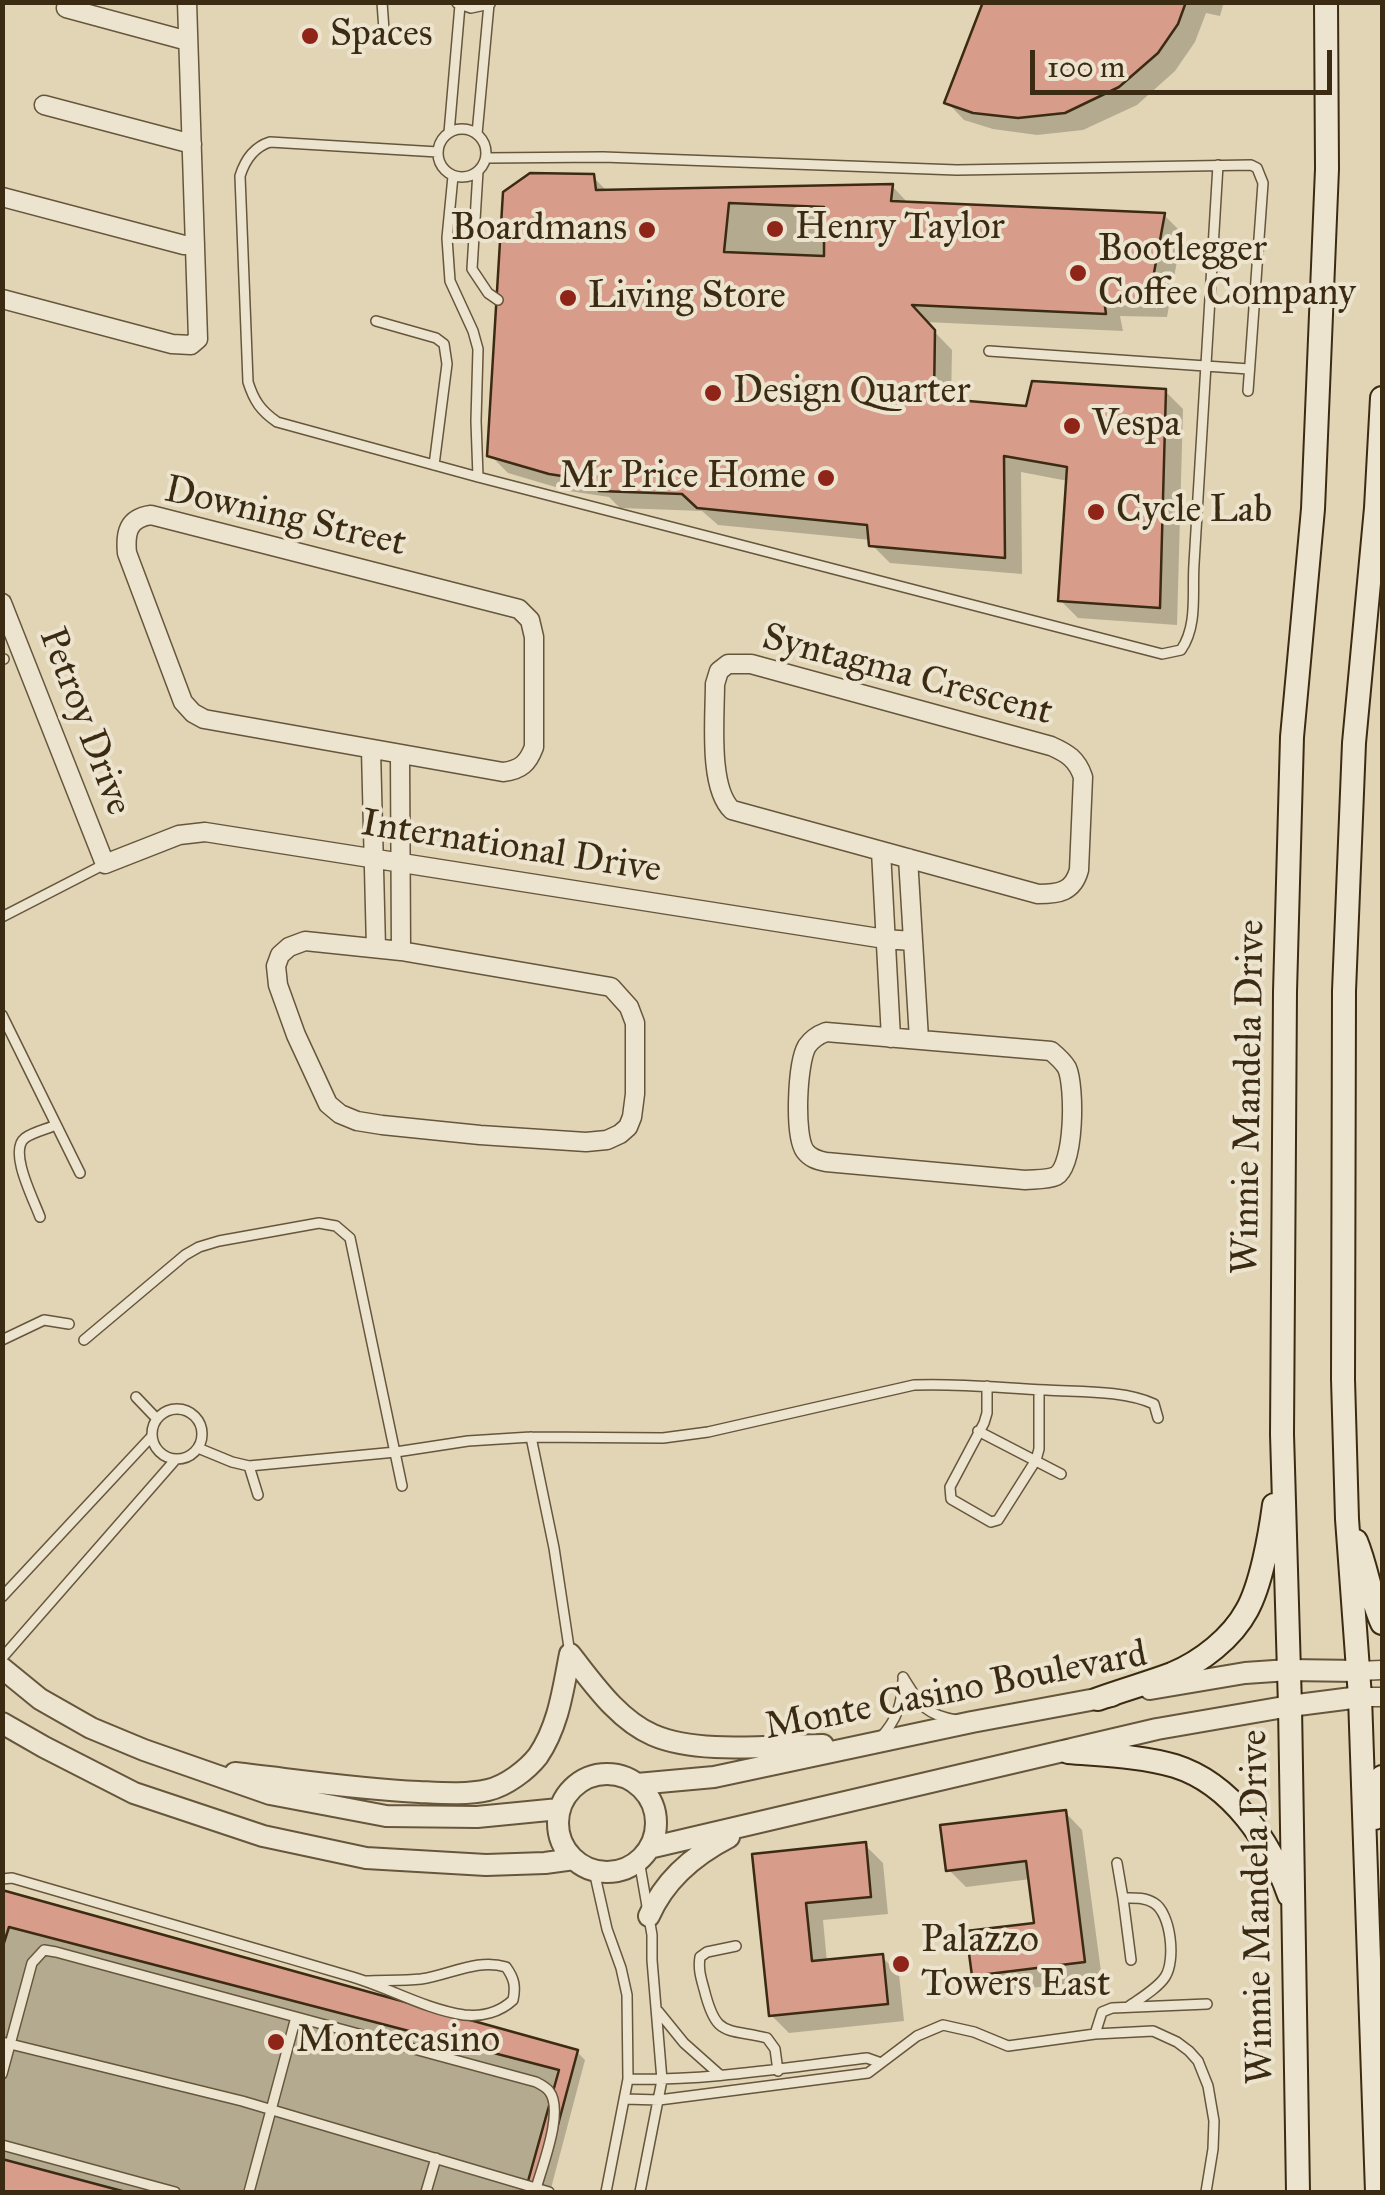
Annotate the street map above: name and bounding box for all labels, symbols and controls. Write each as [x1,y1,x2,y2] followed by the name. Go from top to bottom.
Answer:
[330,13,433,59] place label: Spaces
[299,25,321,47] marker: Spaces
[1035,30,1338,92] scale bar
[1047,49,1125,85] text: 100 m
[795,206,1005,252] place label: Henry Taylor
[451,207,627,253] place label: Boardmans
[764,218,786,240] marker: Henry Taylor
[636,219,658,241] marker: Boardmans
[1098,228,1356,318] place label: Bootlegger Coffee Company
[1067,262,1089,284] marker: Bootlegger Coffee Company
[588,275,786,321] place label: Living Store
[557,287,579,309] marker: Living Store
[733,370,971,416] place label: Design Quarter
[702,382,724,404] marker: Design Quarter
[1092,403,1180,449] place label: Vespa
[1061,415,1083,437] marker: Vespa
[559,455,806,501] place label: Mr Price Home
[815,467,837,489] marker: Mr Price Home
[160,468,410,568] street label: Downing Street
[1116,489,1272,535] place label: Cycle Lab
[1085,501,1107,523] marker: Cycle Lab
[757,615,1057,737] street label: Syntagma Crescent
[27,622,141,822] street label: Petroy Drive
[358,802,664,894] street label: International Drive
[1224,919,1276,1275] street label: Winnie Mandela Drive
[761,1633,1151,1751] street label: Monte Casino Boulevard
[1233,1729,1285,2085] street label: Winnie Mandela Drive
[921,1919,1110,2008] place label: Palazzo Towers East
[890,1953,912,1975] marker: Palazzo Towers East
[296,2019,500,2065] place label: Montecasino
[265,2031,287,2053] marker: Montecasino

